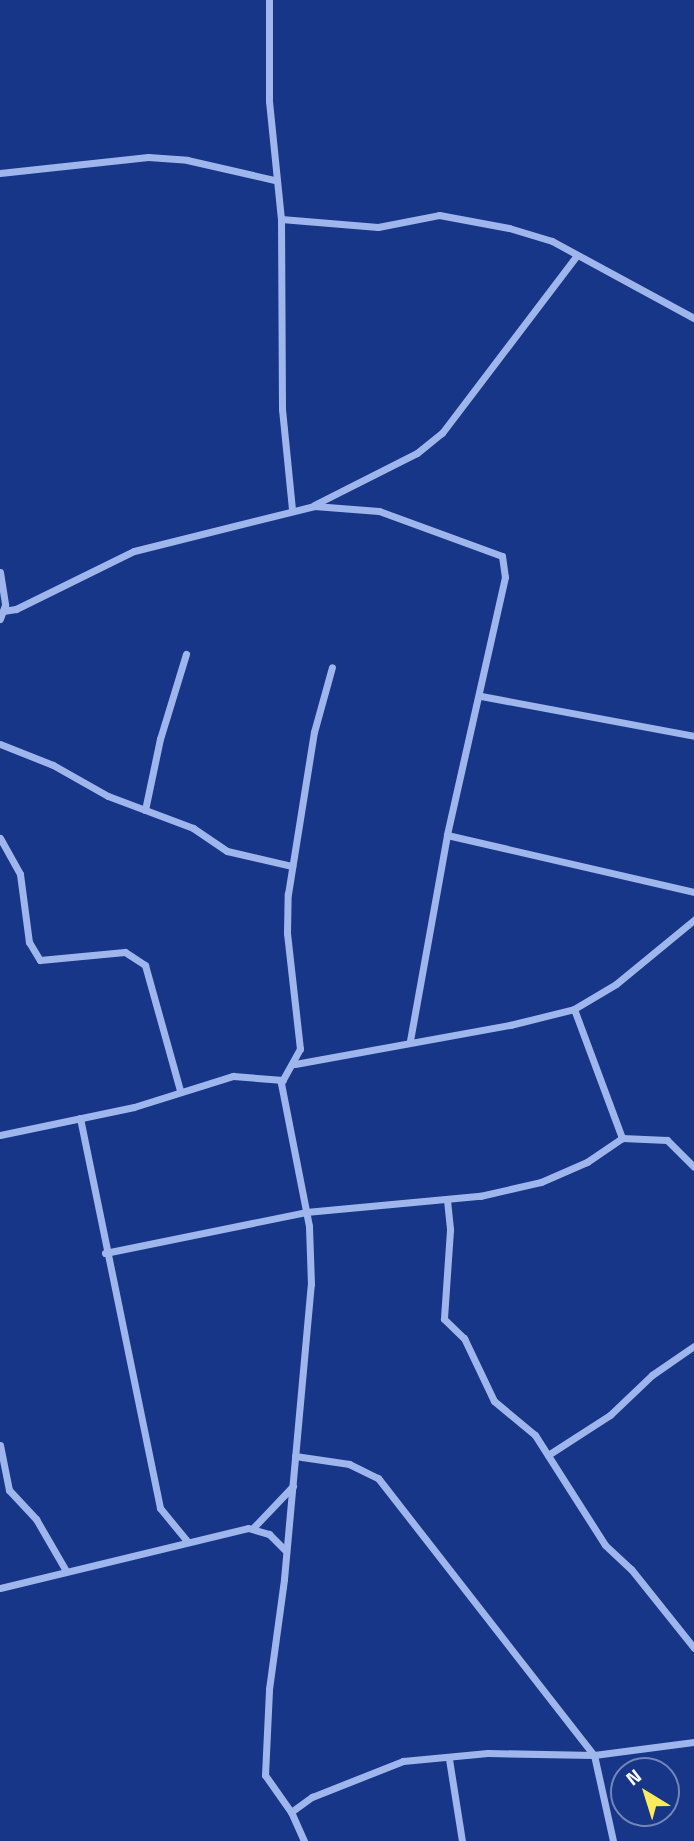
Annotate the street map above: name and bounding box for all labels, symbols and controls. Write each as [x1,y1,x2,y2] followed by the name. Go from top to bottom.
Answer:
[610,1757,680,1827] north arrow
[619,1761,647,1792] text: N

